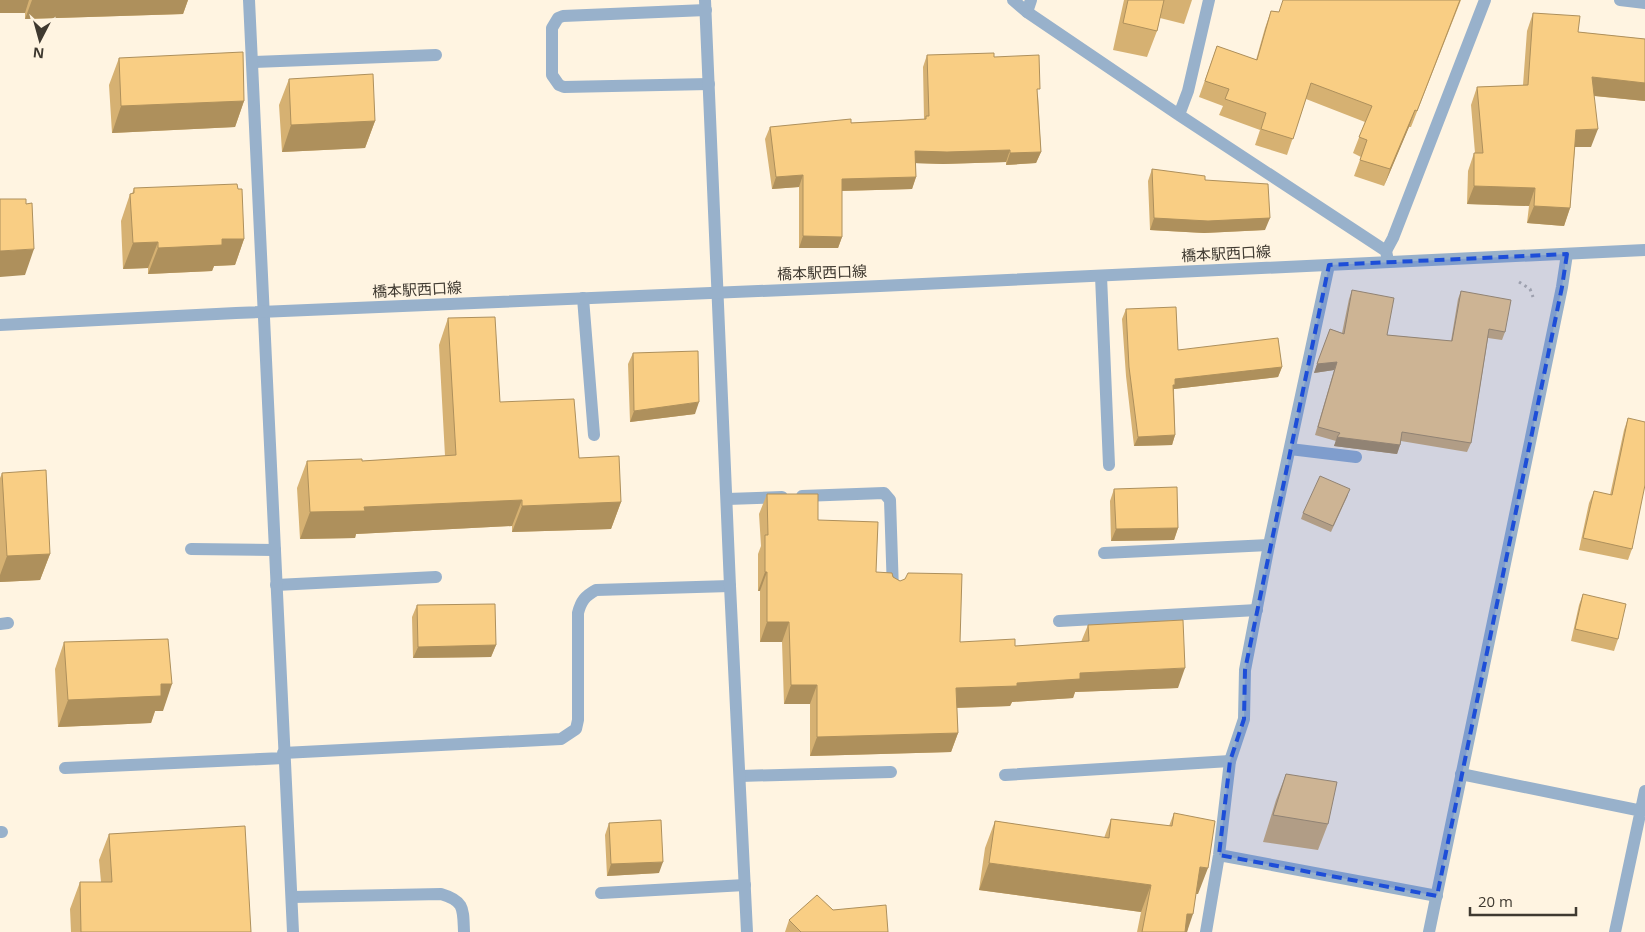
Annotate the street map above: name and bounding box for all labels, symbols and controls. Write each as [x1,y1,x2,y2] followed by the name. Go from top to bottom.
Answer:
[15,15,65,65] north arrow
[32,43,45,63] text: N
[1181,241,1271,265] street label: 橋本駅西口線
[777,260,867,284] street label: 橋本駅西口線
[372,277,462,301] street label: 橋本駅西口線
[1470,884,1576,916] scale bar
[1478,891,1513,911] text: 20 m

